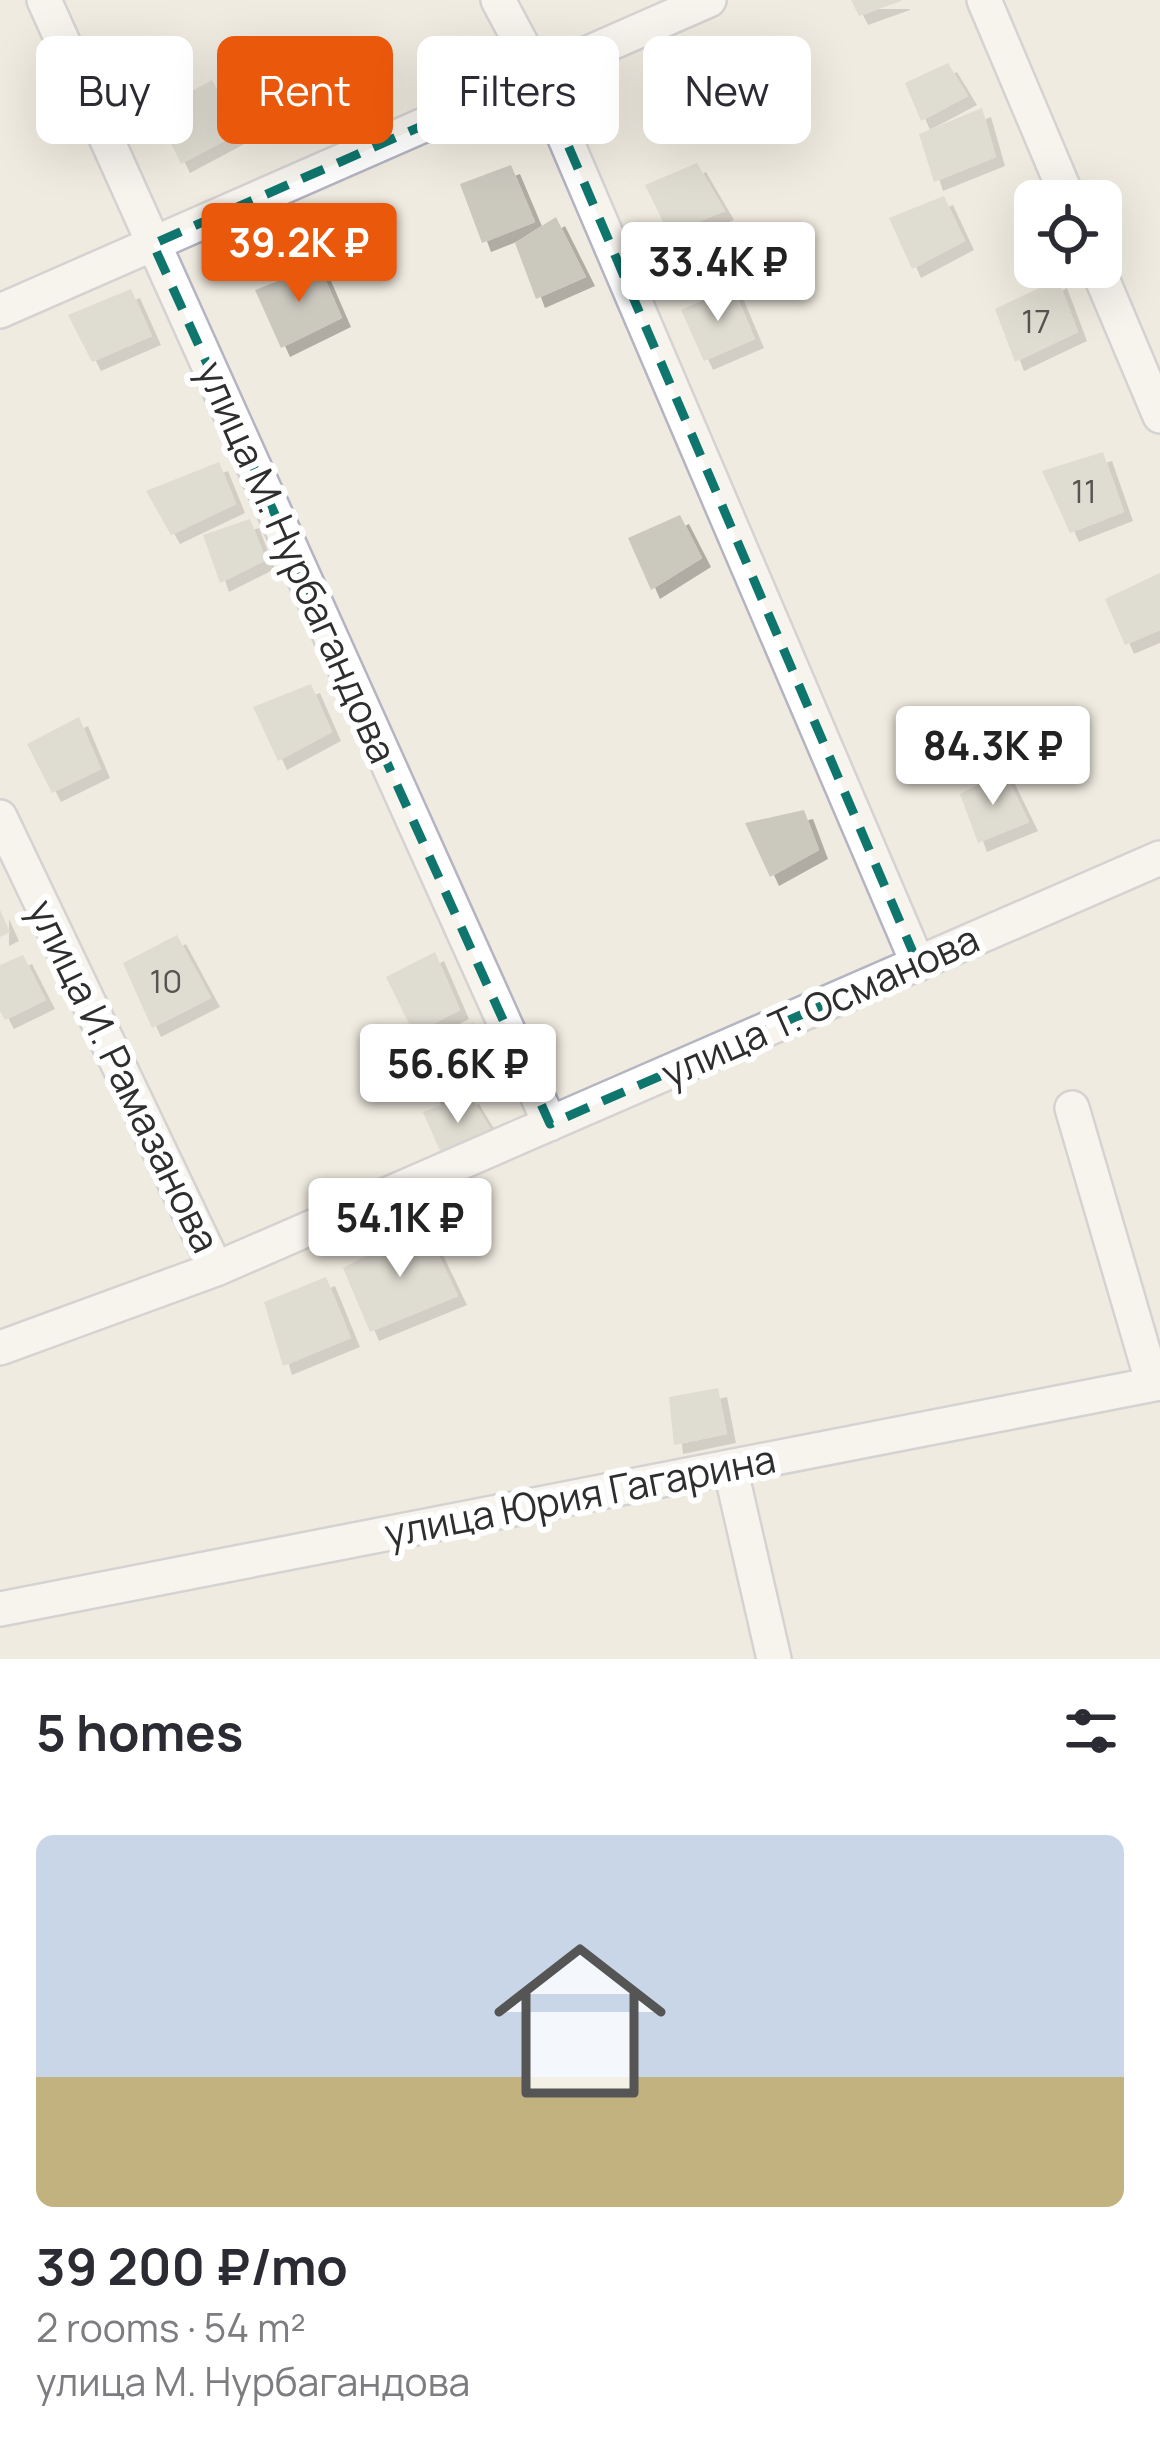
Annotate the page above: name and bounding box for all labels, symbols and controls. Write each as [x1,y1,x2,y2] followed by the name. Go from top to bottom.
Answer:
[36,36,193,144] chip: Buy
[217,36,393,144] chip: Rent
[417,36,619,144] chip: Filters
[643,36,811,144] chip: New
[1014,180,1122,288] map controls
[1014,180,1122,288] button: locate
[188,203,410,305] pin: 39.2K ₽
[229,215,369,269] text: 39.2K ₽
[607,222,829,324] pin: 33.4K ₽
[648,234,788,288] text: 33.4K ₽
[1021,298,1051,343] house number: 17
[185,352,411,771] street label: улица М. Нурбагандова
[1071,468,1097,513] house number: 11
[882,706,1104,808] pin: 84.3K ₽
[923,718,1063,772] text: 84.3K ₽
[16,890,234,1261] street label: улица И. Рамазанова
[652,911,987,1099] street label: улица Т. Османова
[150,958,183,1003] house number: 10
[347,1024,569,1126] pin: 56.6K ₽
[387,1036,529,1090] text: 56.6K ₽
[289,1178,511,1280] pin: 54.1K ₽
[335,1190,465,1244] text: 54.1K ₽
[380,1431,780,1559] street label: улица Юрия Гагарина
[36,1697,243,1766] text: 5 homes
[1058,1698,1124,1764] icon: filters
[472,1913,688,2129] icon: home
[36,2231,348,2300] text: 39 200 ₽/mo
[36,2300,306,2354] text: 2 rooms · 54 m²
[36,2354,470,2408] text: улица М. Нурбагандова

